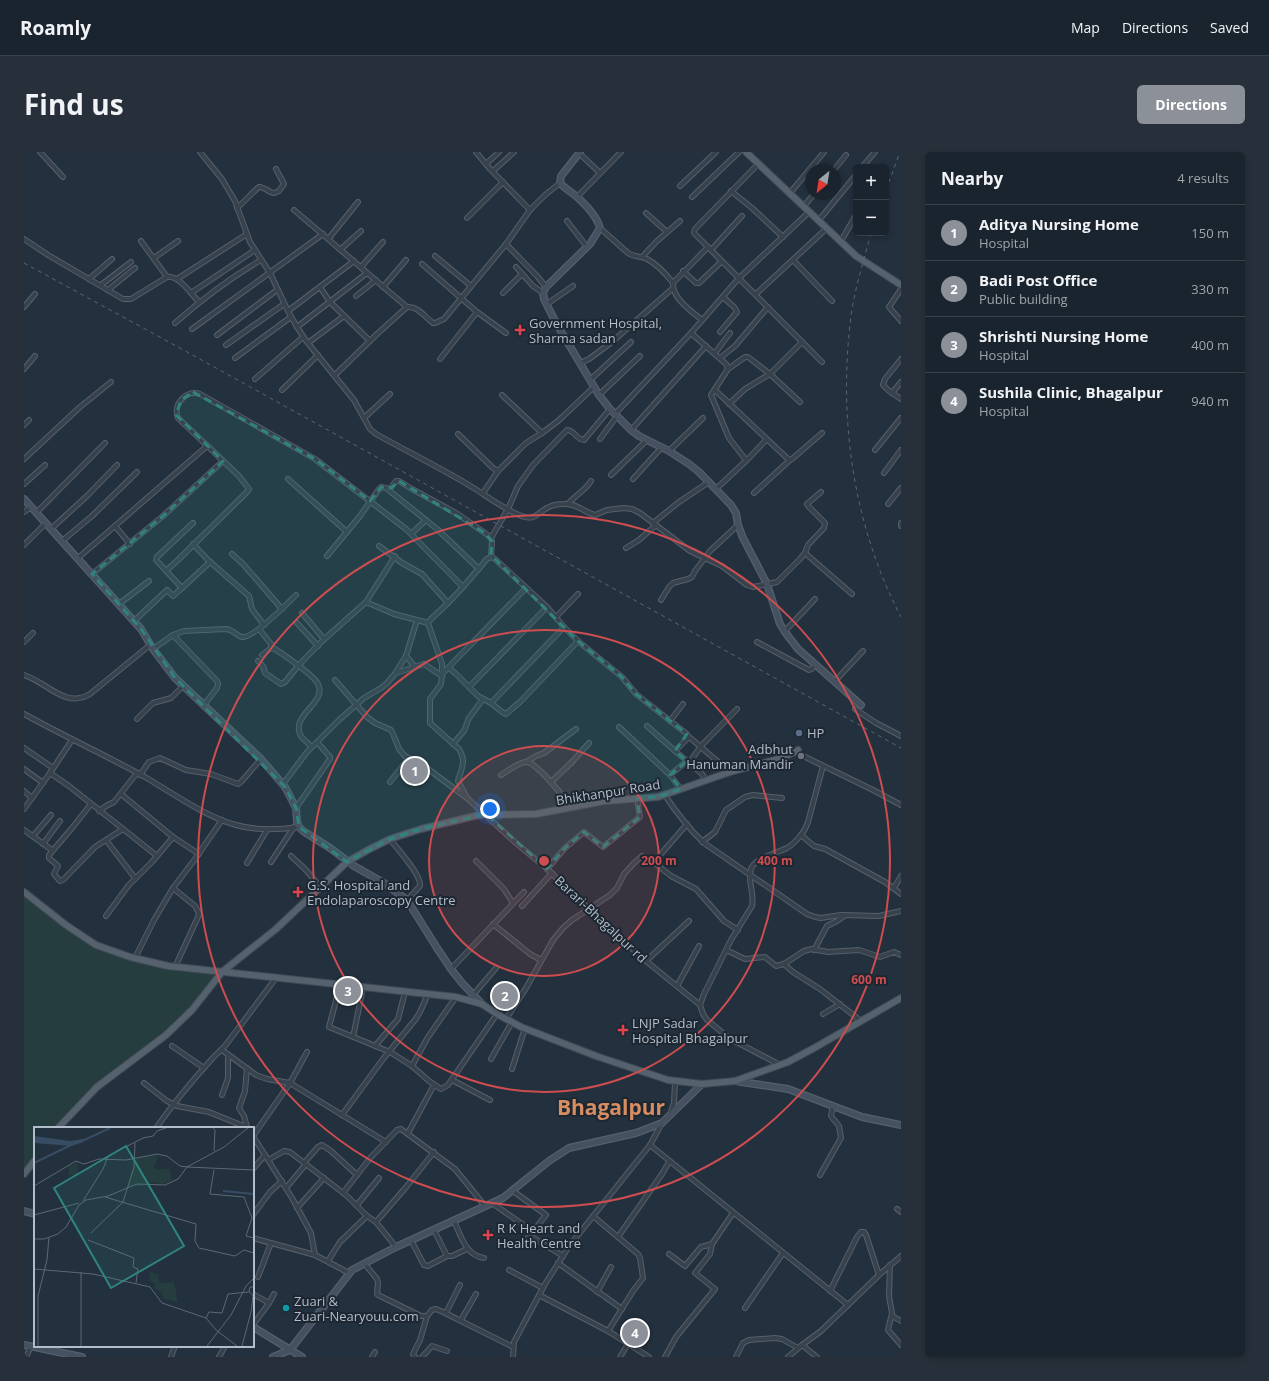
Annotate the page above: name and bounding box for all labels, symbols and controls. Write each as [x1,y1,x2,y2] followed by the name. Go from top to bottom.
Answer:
[20,15,91,41] text: Roamly
[1071,18,1100,37] text: Map
[1122,18,1188,37] text: Directions
[1210,18,1249,37] text: Saved
[24,85,124,123] text: Find us
[1137,85,1245,124] button: Directions
[805,164,841,200] north arrow
[853,164,889,236] map controls
[853,164,889,200] button: +
[941,167,1003,190] text: Nearby
[1177,169,1229,187] text: 4 results
[853,200,889,236] button: −
[979,214,1139,234] text: Aditya Nursing Home
[950,224,958,242] text: 1
[1191,224,1229,242] text: 150 m
[979,234,1029,252] text: Hospital
[979,270,1097,290] text: Badi Post Office
[950,280,958,298] text: 2
[1191,280,1229,298] text: 330 m
[979,290,1068,308] text: Public building
[529,314,662,347] place label: Government Hospital, Sharma sadan
[514,324,526,336] marker: Government Hospital, Sharma sadan
[979,326,1148,346] text: Shrishti Nursing Home
[950,336,958,354] text: 3
[1191,336,1229,354] text: 400 m
[979,346,1029,364] text: Hospital
[979,382,1163,402] text: Sushila Clinic, Bhagalpur
[950,392,958,410] text: 4
[1191,392,1229,410] text: 940 m
[979,402,1029,420] text: Hospital
[807,724,825,742] place label: HP
[794,728,804,738] marker: HP
[686,740,794,773] place label: Adbhut Hanuman Mandir
[796,751,806,761] marker: Adbhut Hanuman Mandir
[402,756,428,786] pin: 1
[555,775,661,809] street label: Bhikhanpur Road
[480,799,500,819] your location
[641,852,677,869] text: 200 m
[757,852,793,869] text: 400 m
[537,854,551,868] centre of rings
[551,872,651,966] street label: Barari-Bhagalpur rd
[307,876,456,909] place label: G.S. Hospital and Endolaparoscopy Centre
[292,886,304,898] marker: G.S. Hospital and Endolaparoscopy Centre
[851,971,887,988] text: 600 m
[335,976,361,1006] pin: 3
[492,981,518,1011] pin: 2
[632,1014,748,1047] place label: LNJP Sadar Hospital Bhagalpur
[617,1024,629,1036] marker: LNJP Sadar Hospital Bhagalpur
[557,1093,666,1121] district label: Bhagalpur
[34,1127,254,1347] inset map
[497,1219,581,1252] place label: R K Heart and Health Centre
[482,1229,494,1241] marker: R K Heart and Health Centre
[294,1292,419,1325] place label: Zuari & Zuari-Nearyouu.com
[281,1303,291,1313] marker: Zuari & Zuari-Nearyouu.com
[622,1318,648,1348] pin: 4

